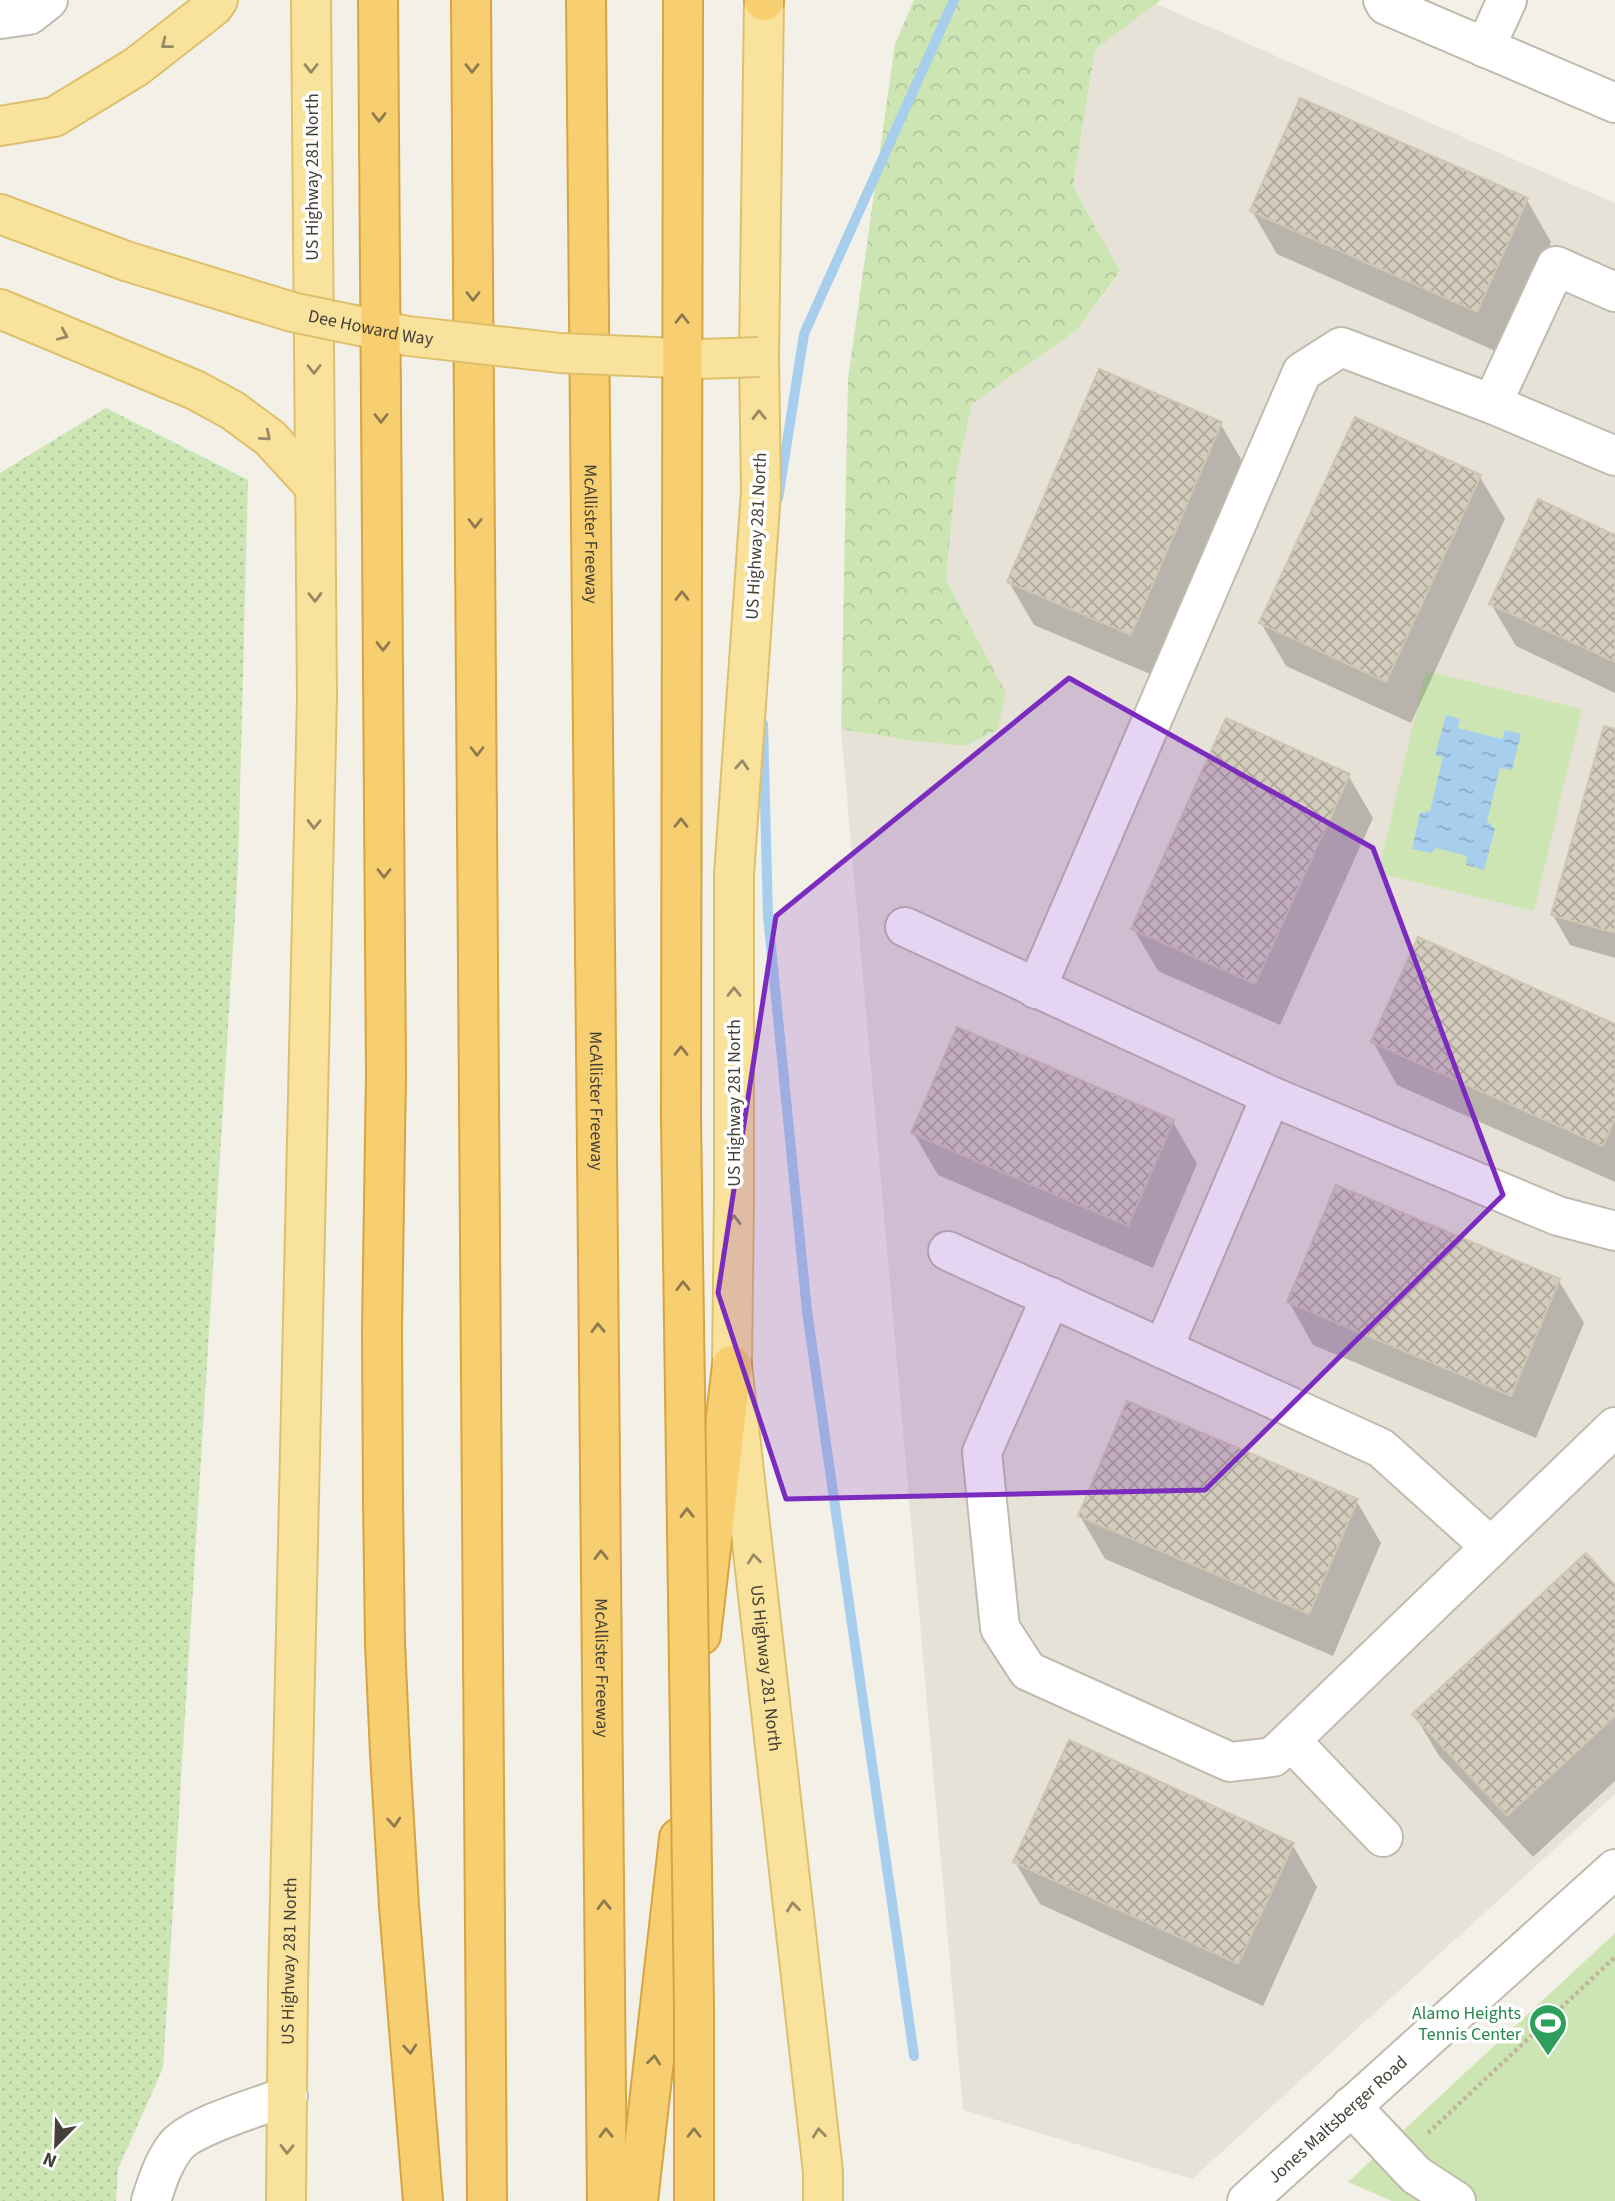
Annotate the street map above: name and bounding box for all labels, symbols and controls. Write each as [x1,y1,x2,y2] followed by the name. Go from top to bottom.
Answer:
[161,36,174,48] one-way arrow
[304,63,319,74] one-way arrow
[464,63,480,74] one-way arrow
[300,93,325,261] street label: US Highway 281 North
[371,112,386,123] one-way arrow
[466,290,481,301] one-way arrow
[306,304,435,352] street label: Dee Howard Way
[674,313,690,324] one-way arrow
[56,327,68,341] one-way arrow
[306,364,322,375] one-way arrow
[752,410,767,421] one-way arrow
[373,413,389,424] one-way arrow
[257,428,270,440] one-way arrow
[740,452,773,620] street label: US Highway 281 North
[577,464,604,604] street label: McAllister Freeway
[467,518,483,529] one-way arrow
[674,590,689,601] one-way arrow
[307,592,323,602] one-way arrow
[375,641,391,651] one-way arrow
[469,745,484,756] one-way arrow
[734,759,749,770] one-way arrow
[673,817,689,828] one-way arrow
[306,819,322,830] one-way arrow
[376,868,392,879] one-way arrow
[726,986,742,997] one-way arrow
[722,1019,747,1187] street label: US Highway 281 North
[583,1031,609,1171] street label: McAllister Freeway
[673,1045,689,1055] one-way arrow
[726,1214,742,1224] one-way arrow
[676,1280,691,1291] one-way arrow
[590,1322,606,1333] one-way arrow
[679,1508,694,1519] one-way arrow
[593,1550,608,1561] one-way arrow
[746,1553,761,1565] one-way arrow
[744,1583,787,1753] street label: US Highway 281 North
[588,1598,615,1738] street label: McAllister Freeway
[386,1816,401,1827] one-way arrow
[275,1877,303,2045] street label: US Highway 281 North
[596,1900,612,1910] one-way arrow
[786,1901,801,1912] one-way arrow
[1412,2001,1522,2047] place label: Alamo Heights Tennis Center
[1527,2002,1569,2057] sports icon: Alamo Heights Tennis Center
[402,2043,417,2054] one-way arrow
[1263,2050,1413,2189] street label: Jones Maltsberger Road
[646,2054,661,2065] one-way arrow
[21,2110,91,2180] north arrow
[599,2127,614,2138] one-way arrow
[686,2127,702,2138] one-way arrow
[811,2127,826,2139] one-way arrow
[39,2144,61,2174] text: N
[279,2144,295,2154] one-way arrow

